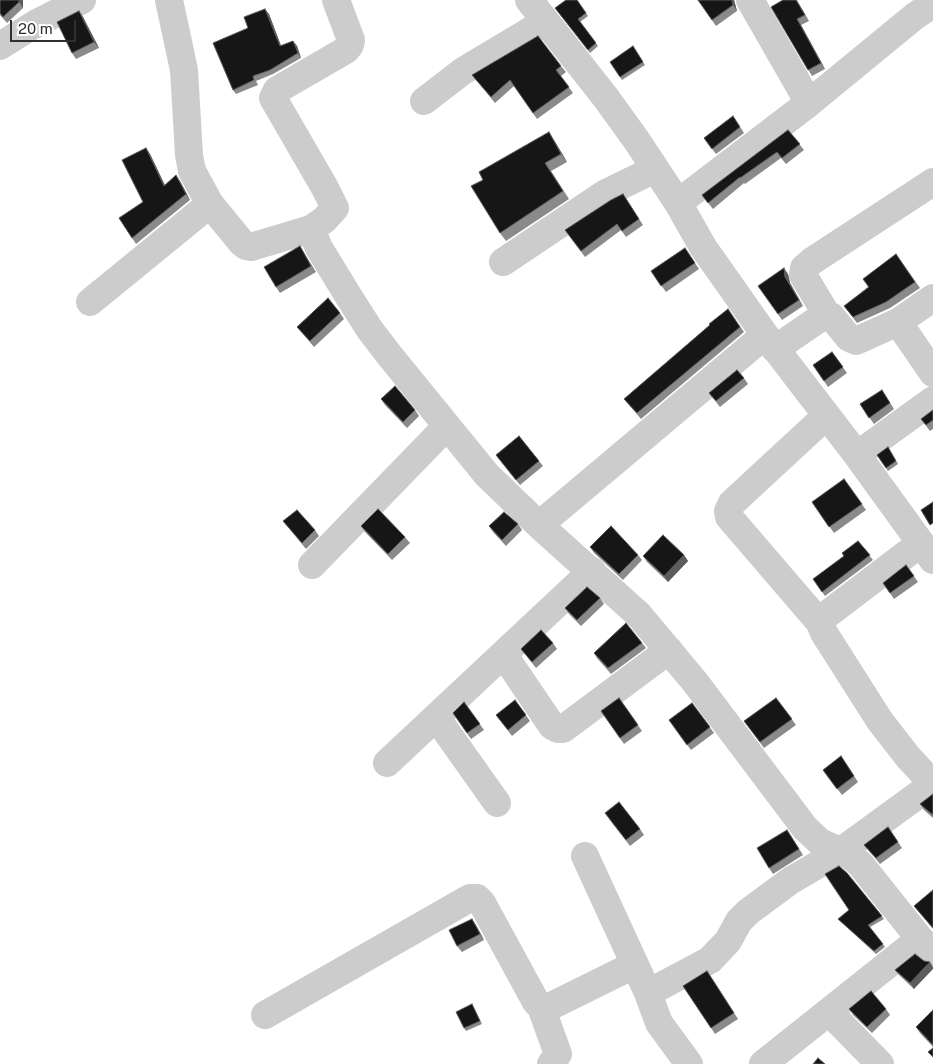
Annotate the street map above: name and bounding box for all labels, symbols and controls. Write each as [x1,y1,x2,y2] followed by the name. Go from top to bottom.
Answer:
[12,10,79,42] scale bar
[18,20,53,37] text: 20 m

